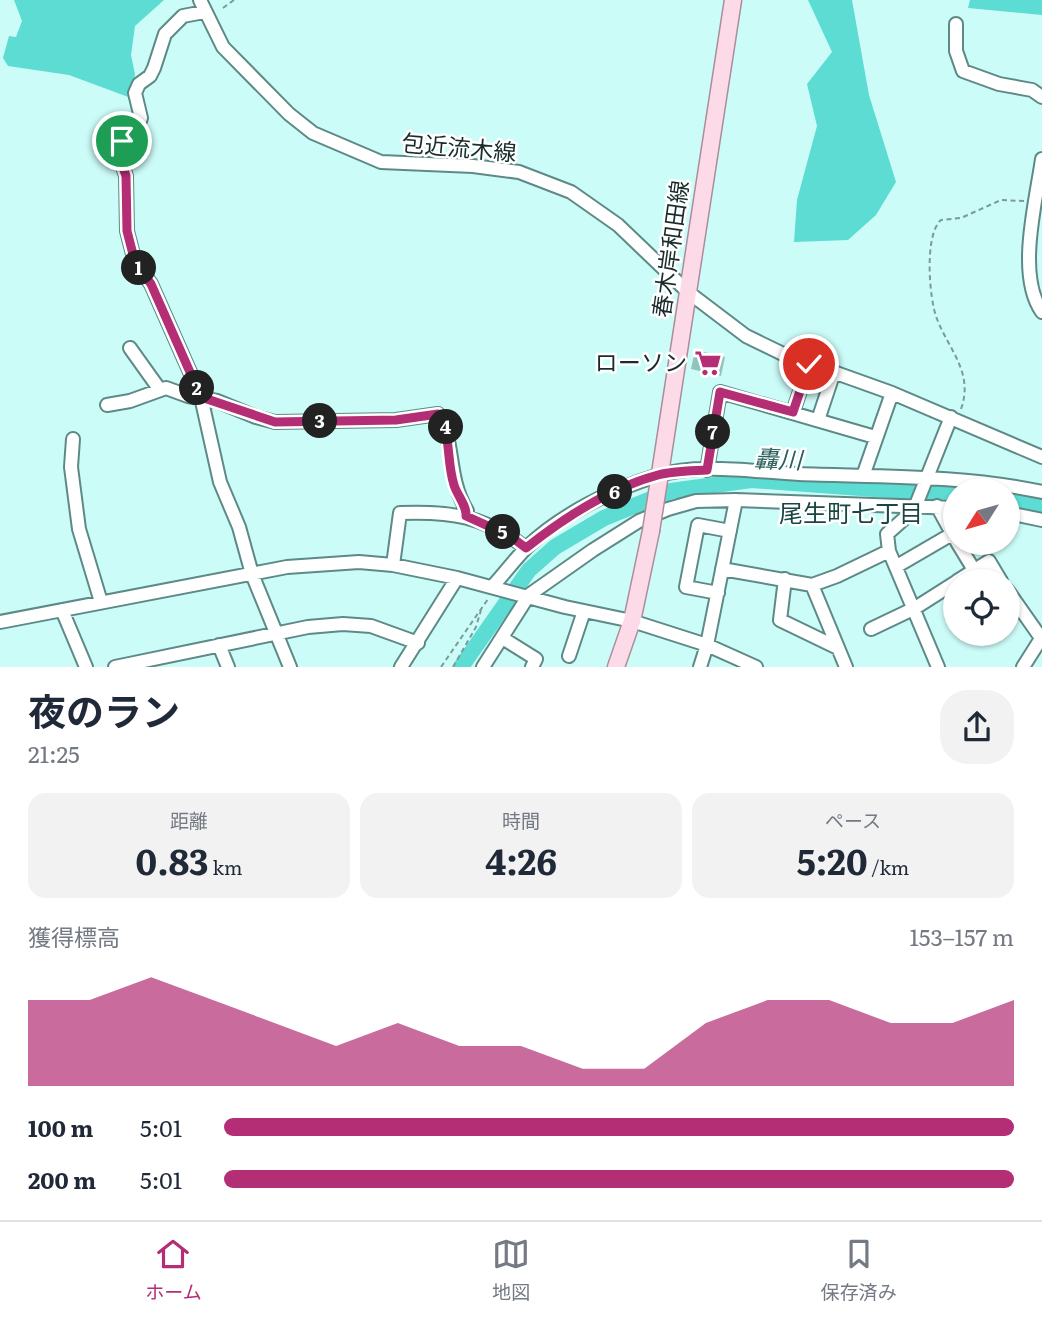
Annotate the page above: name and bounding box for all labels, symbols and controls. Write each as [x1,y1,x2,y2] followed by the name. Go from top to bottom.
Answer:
[92,111,152,171] pin
[103,122,141,160] icon: arrive
[400,124,518,168] street label: 包近流木線
[643,178,695,319] street label: 春木岸和田線
[122,250,156,286] pin: 1
[135,253,142,281] text: 1
[779,334,839,394] pin
[595,344,687,378] place label: ローソン
[790,345,828,383] icon: check
[693,348,723,378] supermarket icon: ローソン
[180,370,214,406] pin: 2
[191,373,202,401] text: 2
[302,404,338,438] pin: 3
[314,406,325,434] text: 3
[428,410,464,444] pin: 4
[440,412,451,440] text: 4
[696,414,730,450] pin: 7
[707,417,718,445] text: 7
[753,439,806,476] water label: 轟川
[598,475,632,510] pin: 6
[609,477,620,505] text: 6
[943,478,1020,555] north arrow
[943,478,1020,646] map controls
[779,494,923,529] district label: 尾生町七丁目
[486,514,520,550] pin: 5
[497,517,508,545] text: 5
[943,569,1020,646] button: locate
[28,681,180,738] text: 夜のラン
[940,690,1014,764] button: share
[28,736,80,770] text: 21:25
[170,806,208,834] text: 距離
[502,806,540,834] text: 時間
[825,806,881,834] text: ペース
[136,834,209,886] text: 0.83
[485,834,557,886] text: 4:26
[797,834,867,886] text: 5:20
[209,853,242,881] text: km
[867,853,909,881] text: /km
[28,919,120,953] text: 獲得標高
[909,919,1014,953] text: 153–157 m
[28,1110,93,1144] text: 100 m
[140,1110,182,1144] text: 5:01
[28,1162,96,1196] text: 200 m
[140,1162,182,1196] text: 5:01
[145,1235,202,1305] tab: ホーム
[492,1235,530,1305] tab: 地図
[821,1235,897,1305] tab: 保存済み

